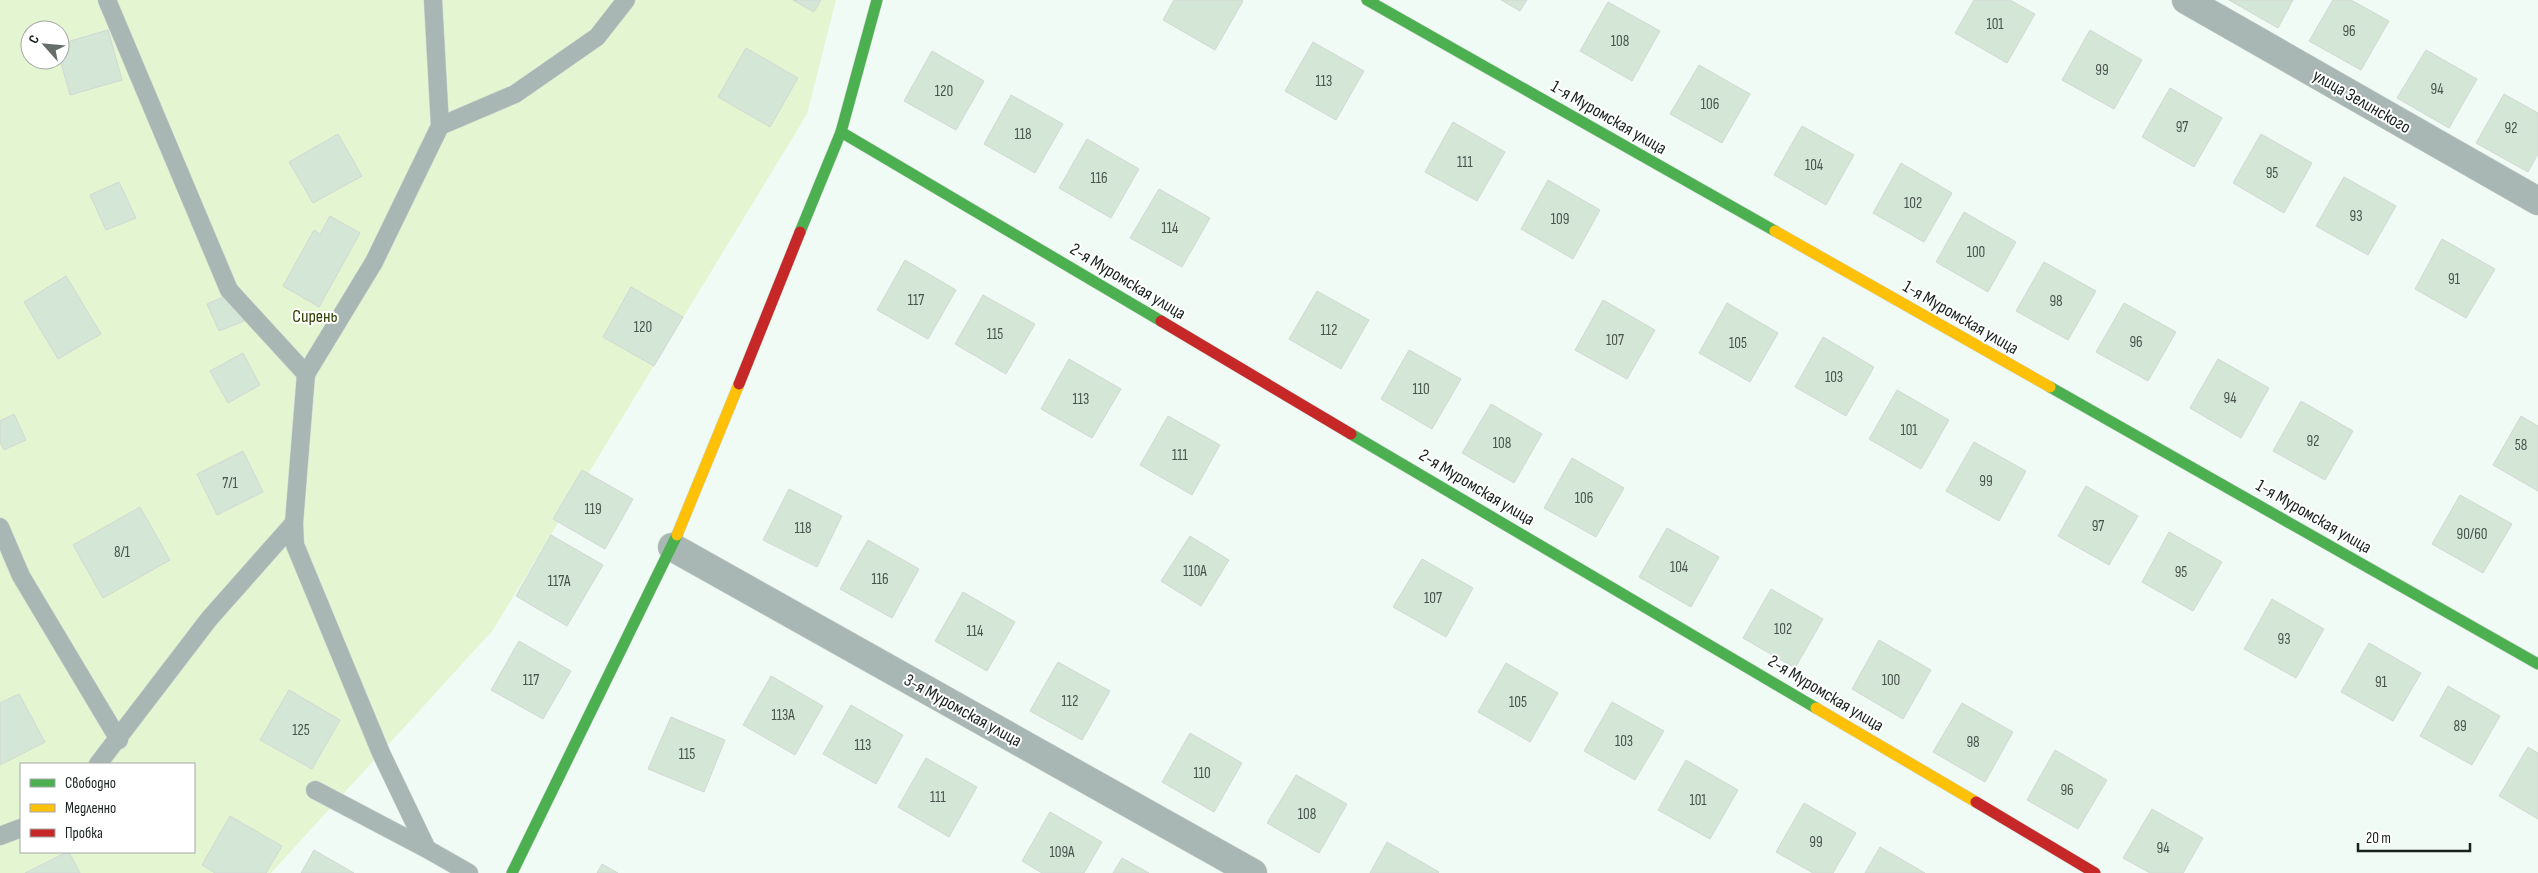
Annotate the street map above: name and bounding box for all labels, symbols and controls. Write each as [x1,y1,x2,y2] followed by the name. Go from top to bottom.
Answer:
[1986,15,2004,34] house number: 101
[20,20,70,70] north arrow
[2342,22,2356,41] house number: 96
[25,32,43,46] text: С
[1611,32,1629,51] house number: 108
[2095,61,2109,80] house number: 99
[2309,65,2415,138] street label: улица Зелинского
[1316,72,1332,91] house number: 113
[1547,76,1670,159] street label: 1-я Муромская улица
[2431,80,2443,99] house number: 94
[935,82,953,101] house number: 120
[1701,95,1719,114] house number: 106
[2176,118,2188,137] house number: 97
[2505,119,2517,138] house number: 92
[1014,125,1032,144] house number: 118
[1457,153,1474,172] house number: 111
[1805,156,1823,175] house number: 104
[2266,164,2278,183] house number: 95
[1090,169,1108,188] house number: 116
[1904,194,1922,213] house number: 102
[2350,207,2362,226] house number: 93
[1551,210,1569,229] house number: 109
[1162,219,1178,238] house number: 114
[1066,239,1189,324] street label: 2-я Муромская улица
[1967,243,1985,262] house number: 100
[2448,270,2461,289] house number: 91
[1899,276,2022,359] street label: 1-я Муромская улица
[908,291,924,310] house number: 117
[2049,292,2063,311] house number: 98
[292,306,338,327] park label: Сирень
[634,318,652,337] house number: 120
[1321,321,1337,340] house number: 112
[987,325,1003,344] house number: 115
[1606,331,1624,350] house number: 107
[2129,333,2143,352] house number: 96
[1729,334,1747,353] house number: 105
[1825,368,1843,387] house number: 103
[1412,380,1430,399] house number: 110
[2224,389,2236,408] house number: 94
[1073,390,1089,409] house number: 113
[1900,421,1918,440] house number: 101
[2307,432,2319,451] house number: 92
[1493,434,1511,453] house number: 108
[2515,436,2527,455] house number: 58
[1415,445,1538,530] street label: 2-я Муромская улица
[1172,446,1189,465] house number: 111
[1979,472,1993,491] house number: 99
[222,474,239,493] house number: 7/1
[2252,475,2375,558] street label: 1-я Муромская улица
[1575,489,1593,508] house number: 106
[584,500,602,519] house number: 119
[2092,517,2104,536] house number: 97
[794,519,812,538] house number: 118
[2457,525,2487,544] house number: 90/60
[114,543,131,562] house number: 8/1
[1670,558,1688,577] house number: 104
[1183,562,1207,581] house number: 110А
[2175,563,2187,582] house number: 95
[871,570,889,589] house number: 116
[548,572,571,591] house number: 117А
[1424,589,1442,608] house number: 107
[1774,620,1792,639] house number: 102
[967,622,983,641] house number: 114
[2278,630,2290,649] house number: 93
[1764,651,1887,736] street label: 2-я Муромская улица
[900,669,1025,751] street label: 3-я Муромская улица
[523,671,539,690] house number: 117
[1882,671,1900,690] house number: 100
[2375,673,2388,692] house number: 91
[1062,692,1078,711] house number: 112
[1509,693,1527,712] house number: 105
[771,706,795,725] house number: 113А
[2453,717,2467,736] house number: 89
[292,721,310,740] house number: 125
[1615,732,1633,751] house number: 103
[1966,733,1980,752] house number: 98
[855,736,871,755] house number: 113
[679,745,695,764] house number: 115
[20,763,195,853] legend
[1193,764,1211,783] house number: 110
[65,774,116,793] text: Свободно
[2060,781,2074,800] house number: 96
[930,788,947,807] house number: 111
[1689,791,1707,810] house number: 101
[65,799,116,818] text: Медленно
[1298,805,1316,824] house number: 108
[2358,820,2470,852] scale bar
[65,824,103,843] text: Пробка
[2366,829,2391,848] text: 20 m
[1809,833,1823,852] house number: 99
[2157,839,2169,858] house number: 94
[1049,843,1075,862] house number: 109А

